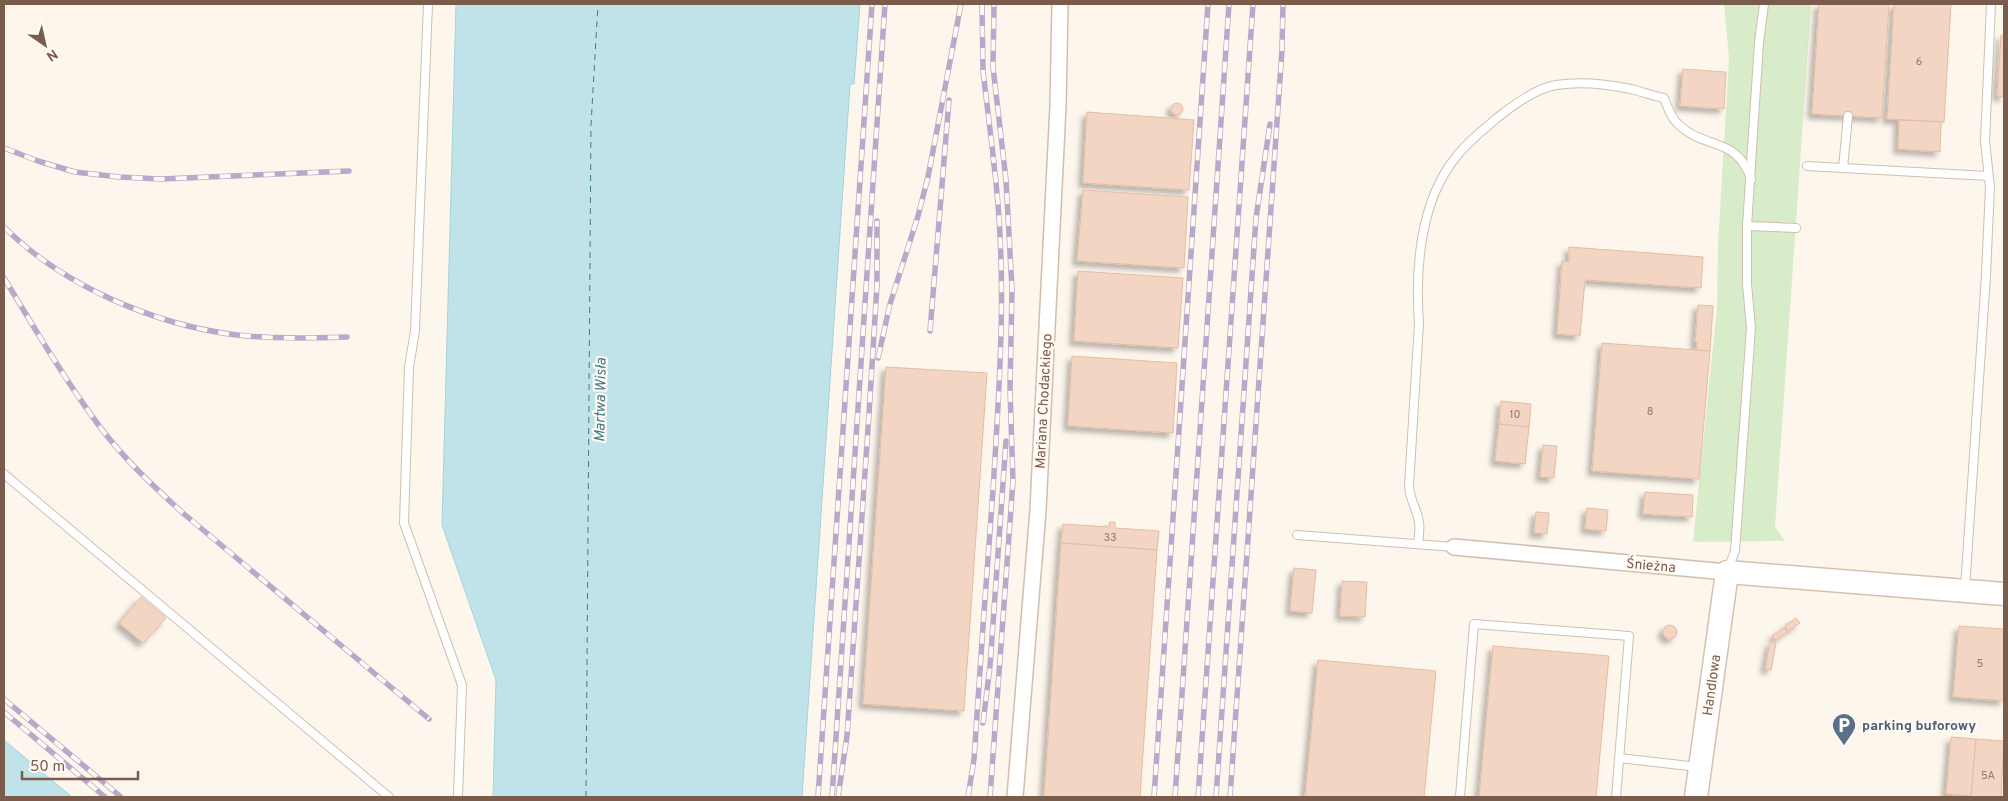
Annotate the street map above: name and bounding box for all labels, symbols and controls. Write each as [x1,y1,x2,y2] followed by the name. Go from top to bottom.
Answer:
[20,20,70,70] north arrow
[43,45,60,64] text: N
[1916,55,1922,69] house number: 6
[1032,333,1057,469] street label: Mariana Chodackiego
[591,357,612,442] water label: Martwa Wisła
[1647,405,1653,419] house number: 8
[1509,408,1521,422] house number: 10
[1103,531,1117,545] house number: 33
[1625,555,1676,577] street label: Śnieżna
[1700,654,1725,717] street label: Handlowa
[1977,657,1984,671] house number: 5
[1831,712,1857,746] parking icon: parking buforowy
[1862,718,1976,735] place label: parking buforowy
[22,748,139,780] scale bar
[30,758,65,777] text: 50 m
[1981,769,1995,783] house number: 5A

